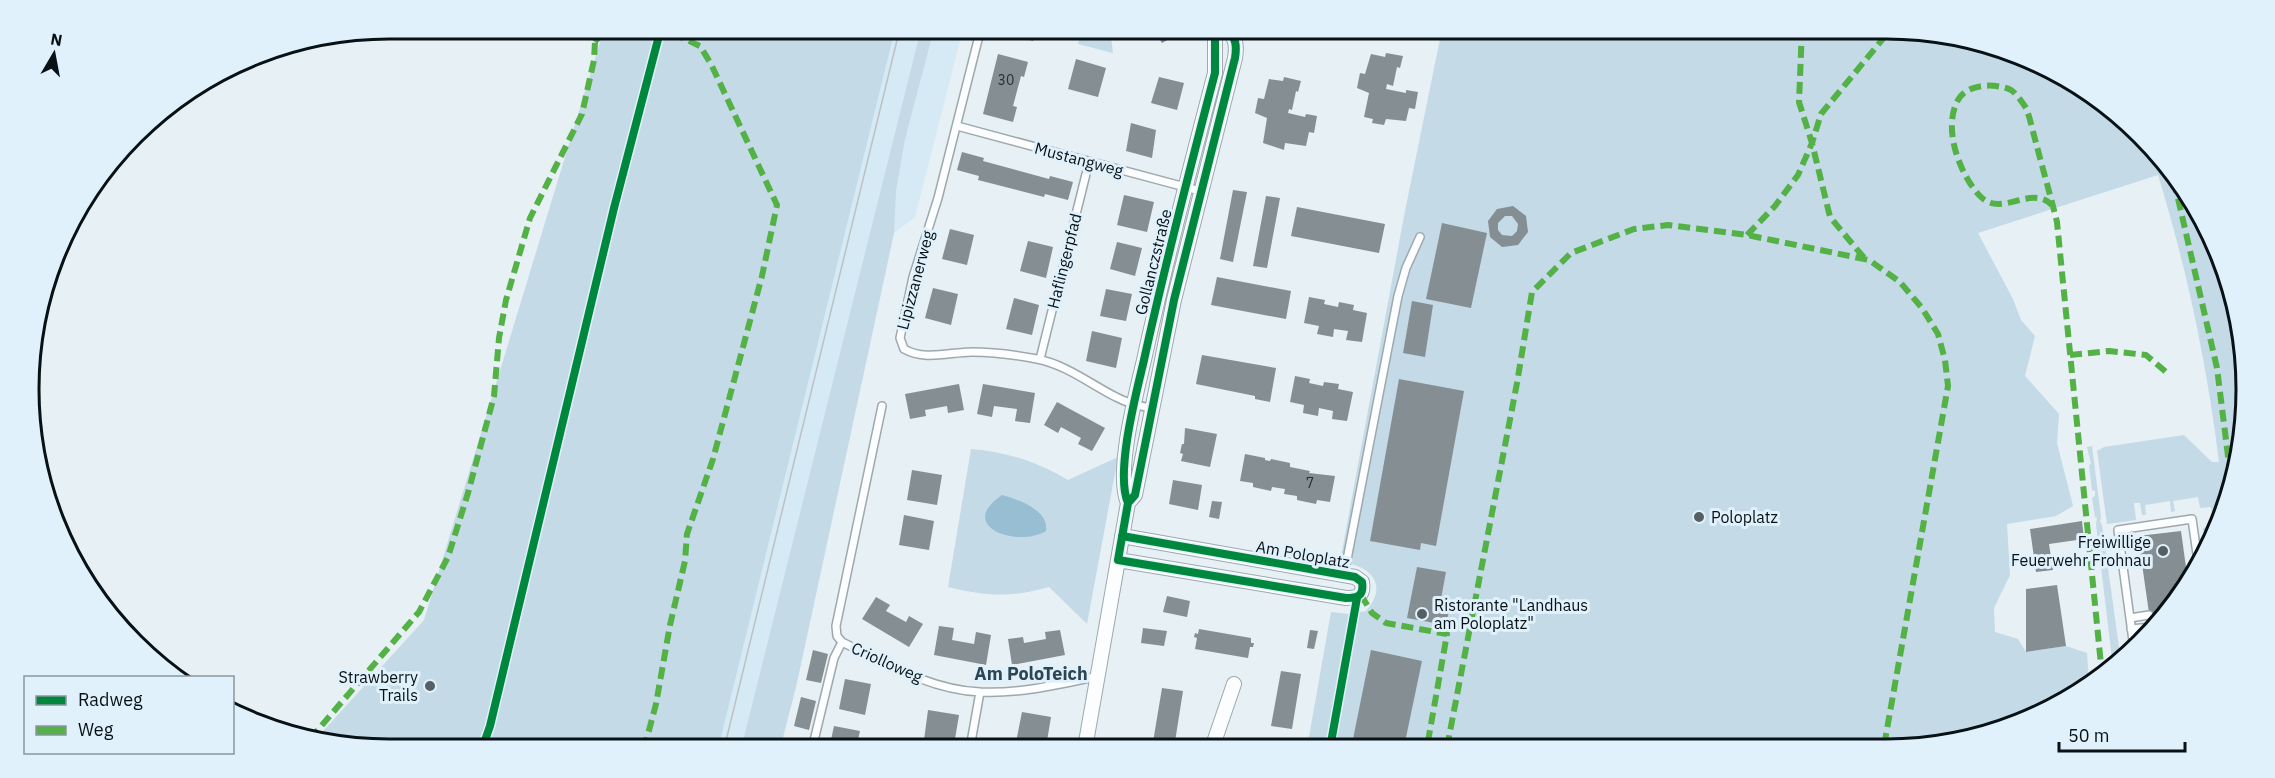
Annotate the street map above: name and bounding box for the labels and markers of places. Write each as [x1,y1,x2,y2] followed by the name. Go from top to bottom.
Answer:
[1711,507,1778,527] place label: Poloplatz
[1692,510,1706,524] marker: Poloplatz
[2011,532,2151,570] place label: Freiwillige Feuerwehr Frohnau
[2156,544,2170,558] marker: Freiwillige Feuerwehr Frohnau
[1434,595,1588,633] place label: Ristorante "Landhaus am Poloplatz"
[1415,607,1429,621] marker: Ristorante "Landhaus am Poloplatz"
[339,667,418,705] place label: Strawberry Trails
[423,679,437,693] marker: Strawberry Trails

